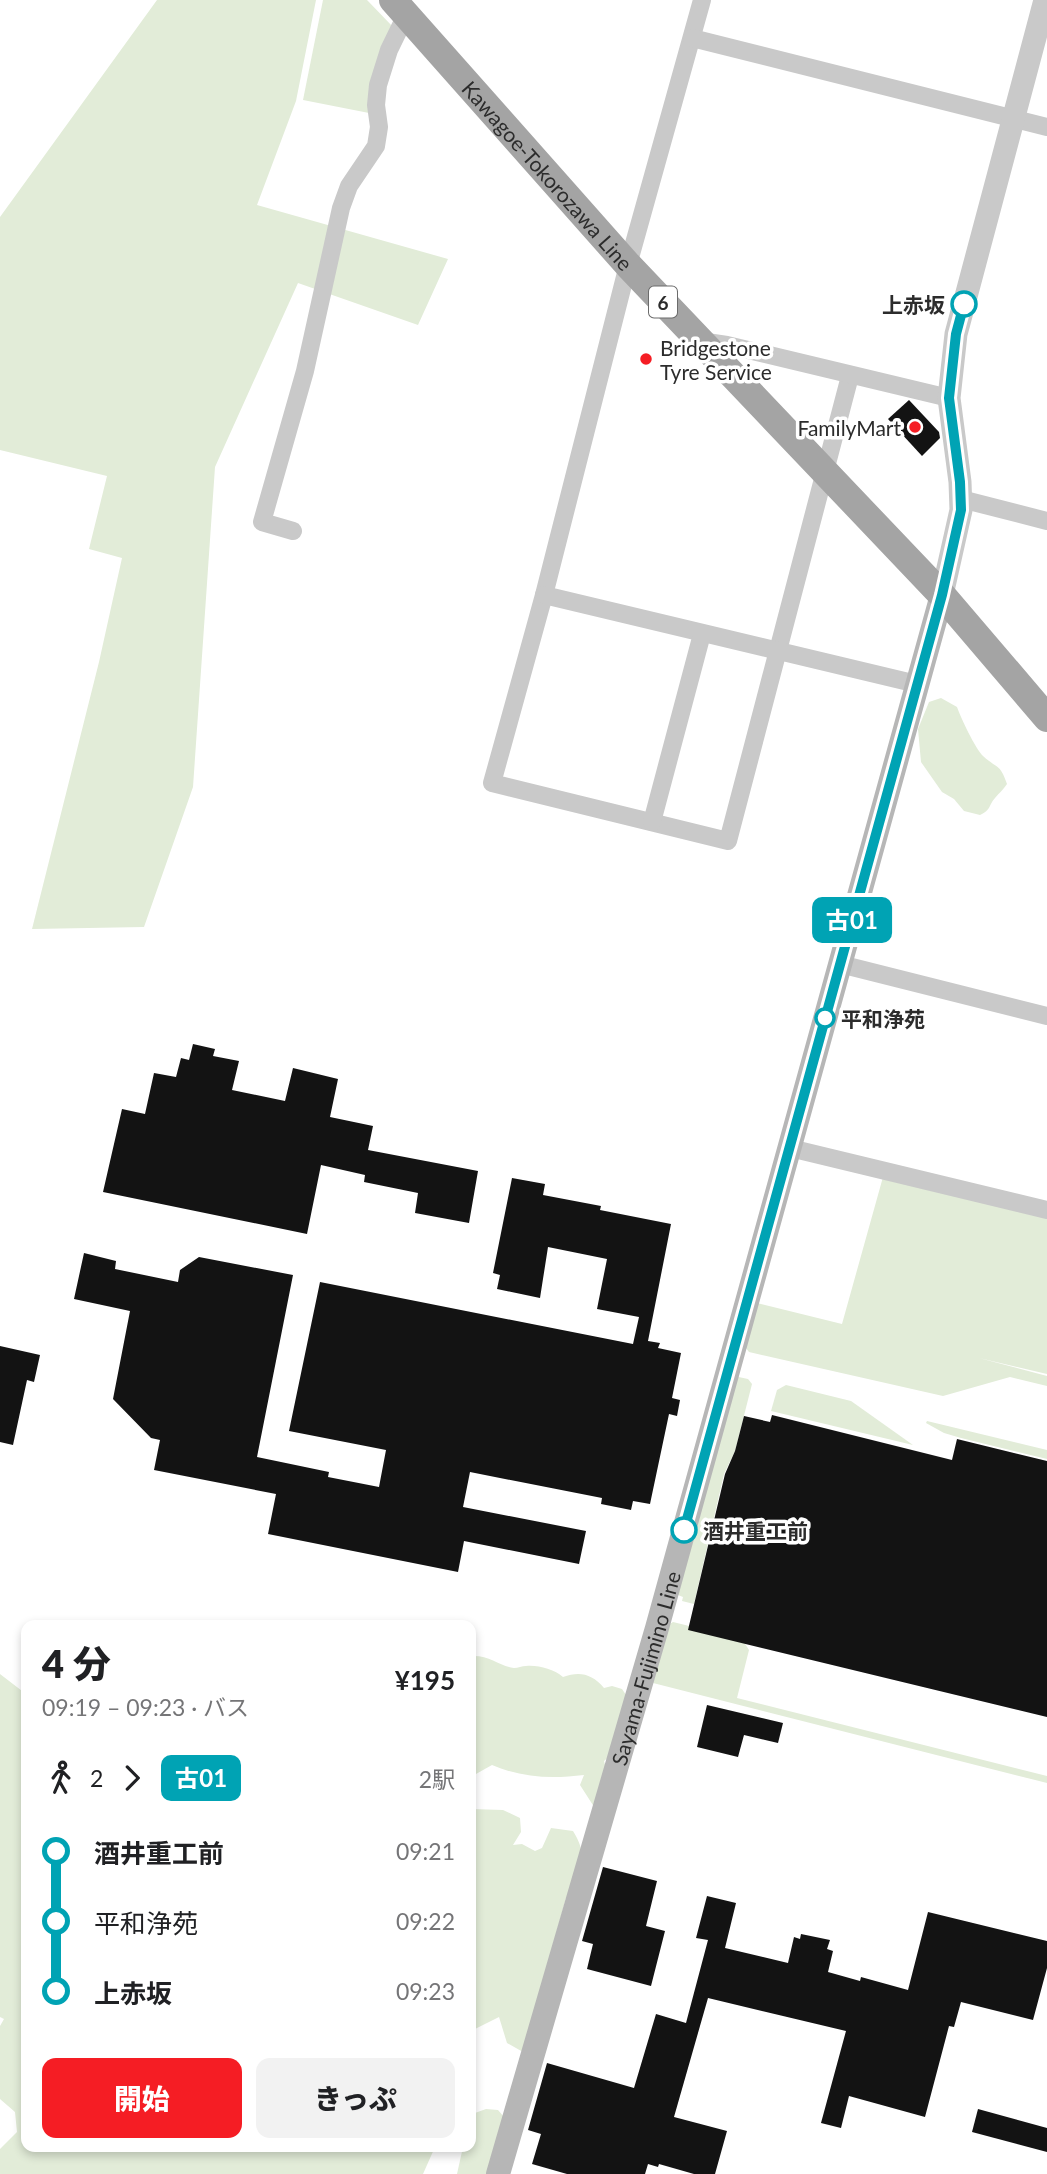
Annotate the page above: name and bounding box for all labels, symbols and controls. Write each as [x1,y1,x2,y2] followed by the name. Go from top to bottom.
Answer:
[458,75,639,275] street label: Kawagoe-Tokorozawa Line
[649,286,677,318] road number: 6
[951,291,977,317] marker: 上赤坂
[882,292,945,317] place label: 上赤坂
[660,335,772,384] place label: Bridgestone Tyre Service
[638,351,654,367] marker: Bridgestone Tyre Service
[798,415,901,440] place label: FamilyMart
[907,419,923,435] marker: FamilyMart
[812,897,892,943] line badge: 古01
[826,905,878,934] text: 古01
[841,1006,925,1031] place label: 平和浄苑
[815,1008,835,1028] marker: 平和浄苑
[671,1517,697,1543] marker: 酒井重工前
[703,1518,808,1543] place label: 酒井重工前
[605,1568,685,1768] street label: Sayama-Fujimino Line
[42,1640,111,1686] text: 4 分
[395,1664,455,1696] text: ¥195
[42,1693,249,1721] text: 09:19 – 09:23 · バス
[42,1759,80,1797] icon: walk
[113,1759,151,1797] icon: forward
[175,1763,227,1792] text: 古01
[90,1764,103,1792] text: 2
[419,1765,455,1793] text: 2駅
[94,1837,224,1869] text: 酒井重工前
[396,1837,455,1865] text: 09:21
[94,1907,198,1939] text: 平和浄苑
[396,1907,455,1935] text: 09:22
[94,1977,172,2009] text: 上赤坂
[396,1977,455,2005] text: 09:23
[42,2058,242,2138] button: 開始
[256,2058,455,2138] button: きっぷ

